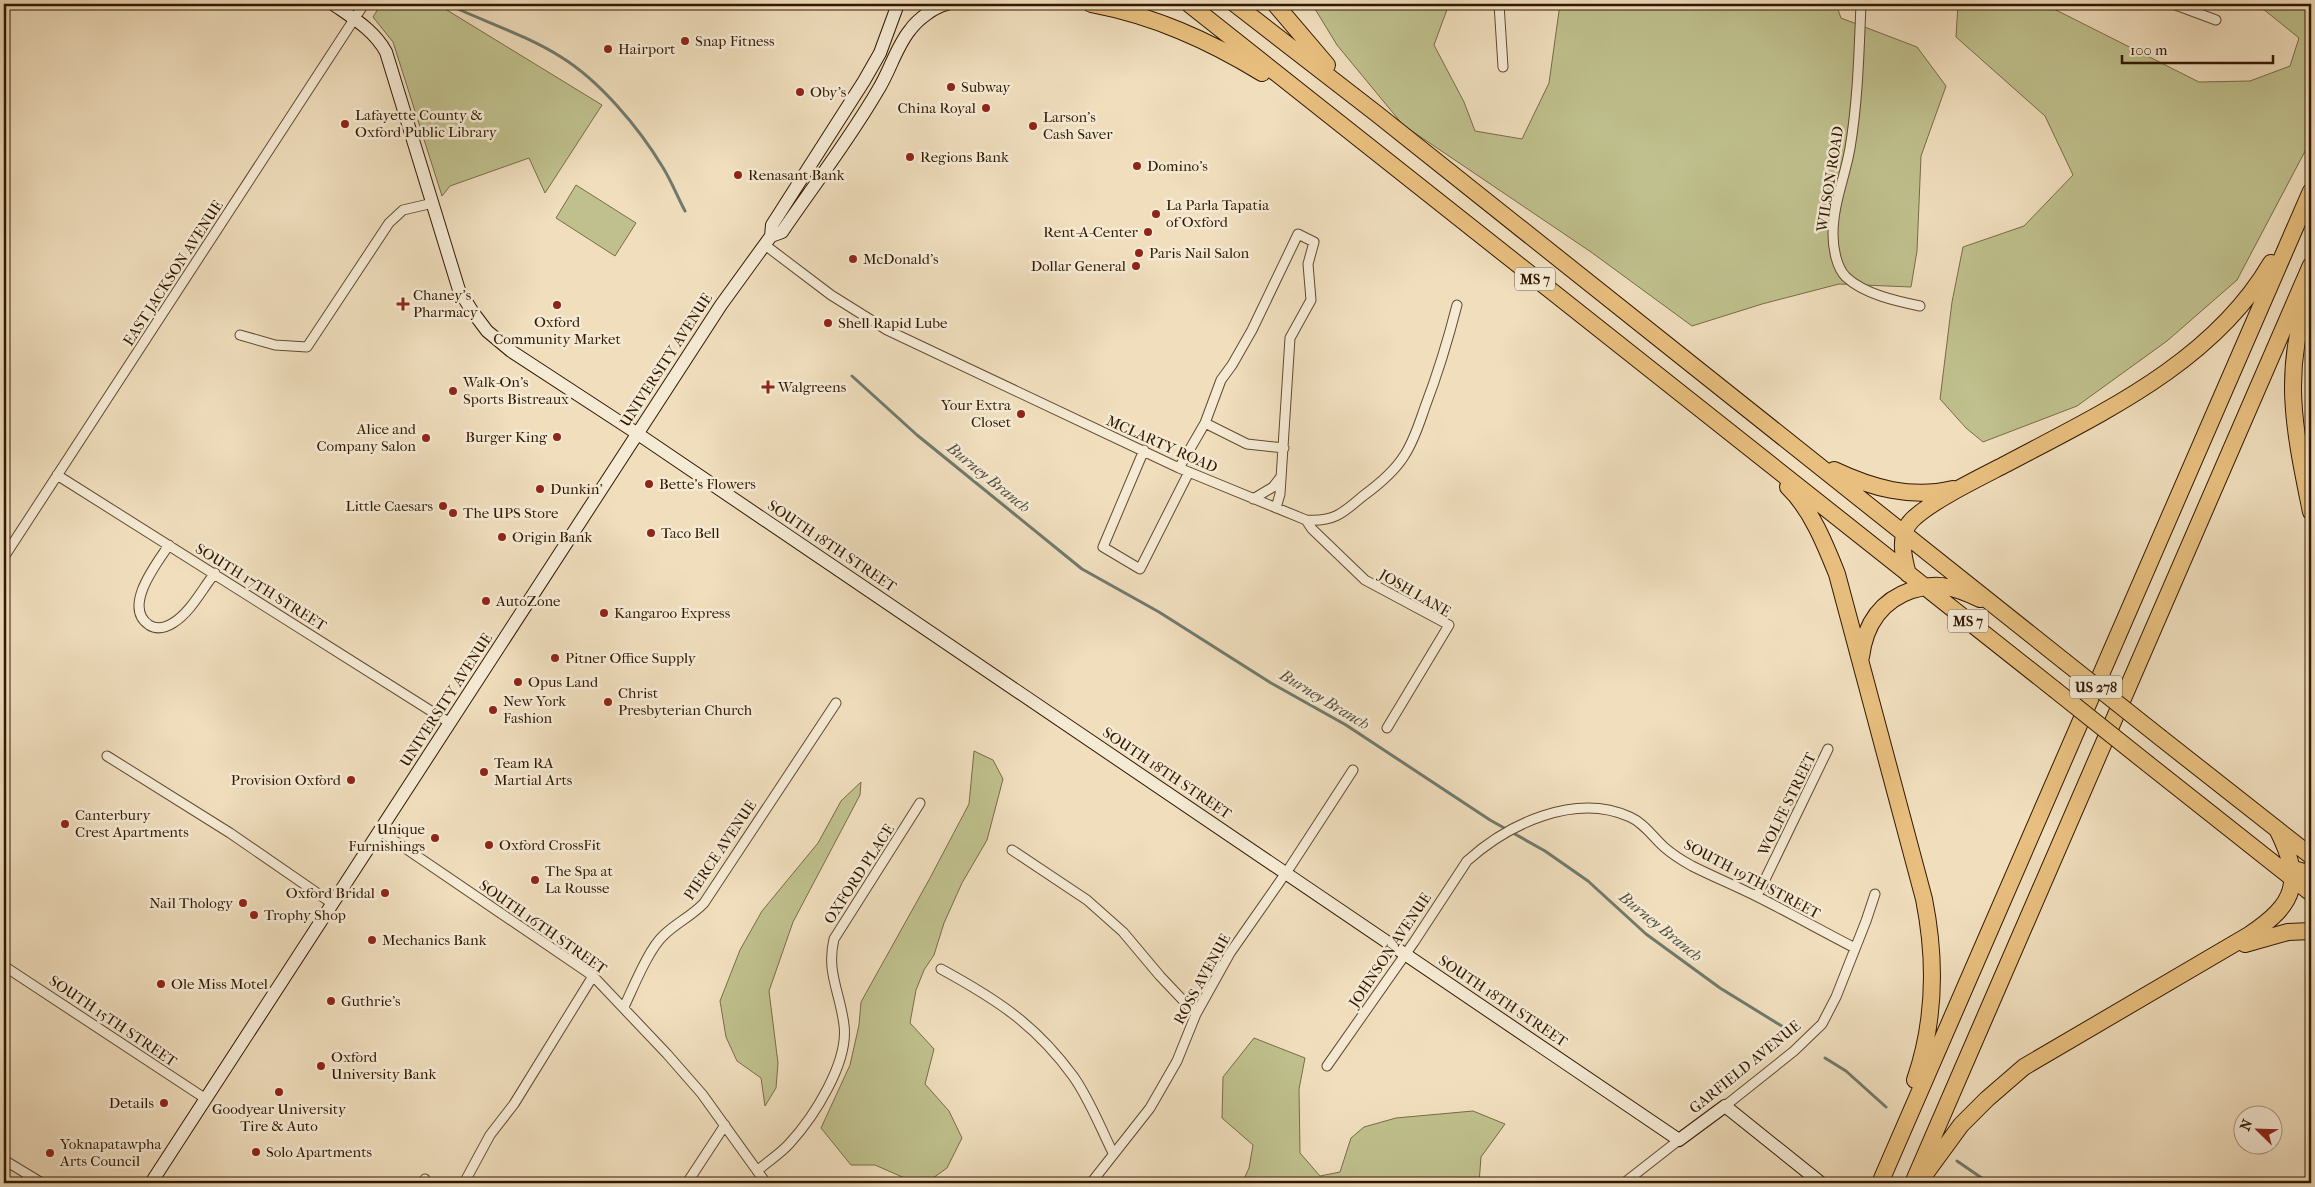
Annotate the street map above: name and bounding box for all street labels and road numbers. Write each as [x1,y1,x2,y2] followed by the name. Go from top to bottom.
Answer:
[1813,125,1847,234] street label: WILSON ROAD
[119,197,227,349] street label: EAST JACKSON AVENUE
[1515,268,1555,290] road number: MS 7
[616,290,716,430] street label: UNIVERSITY AVENUE
[1104,411,1220,477] street label: MCLARTY ROAD
[764,496,901,596] street label: SOUTH 18TH STREET
[192,539,331,635] street label: SOUTH 17TH STREET
[1375,565,1454,621] street label: JOSH LANE
[1948,610,1988,632] road number: MS 7
[396,630,496,770] street label: UNIVERSITY AVENUE
[2070,676,2122,699] road number: US 278
[1099,723,1236,823] street label: SOUTH 18TH STREET
[1754,749,1820,859] street label: WOLFE STREET
[680,797,760,903] street label: PIERCE AVENUE
[820,821,898,927] street label: OXFORD PLACE
[1681,835,1824,923] street label: SOUTH 19TH STREET
[476,876,611,978] street label: SOUTH 16TH STREET
[1344,889,1435,1012] street label: JOHNSON AVENUE
[1170,930,1234,1028] street label: ROSS AVENUE
[1435,951,1572,1051] street label: SOUTH 18TH STREET
[46,972,181,1071] street label: SOUTH 15TH STREET
[1686,1017,1804,1117] street label: GARFIELD AVENUE

